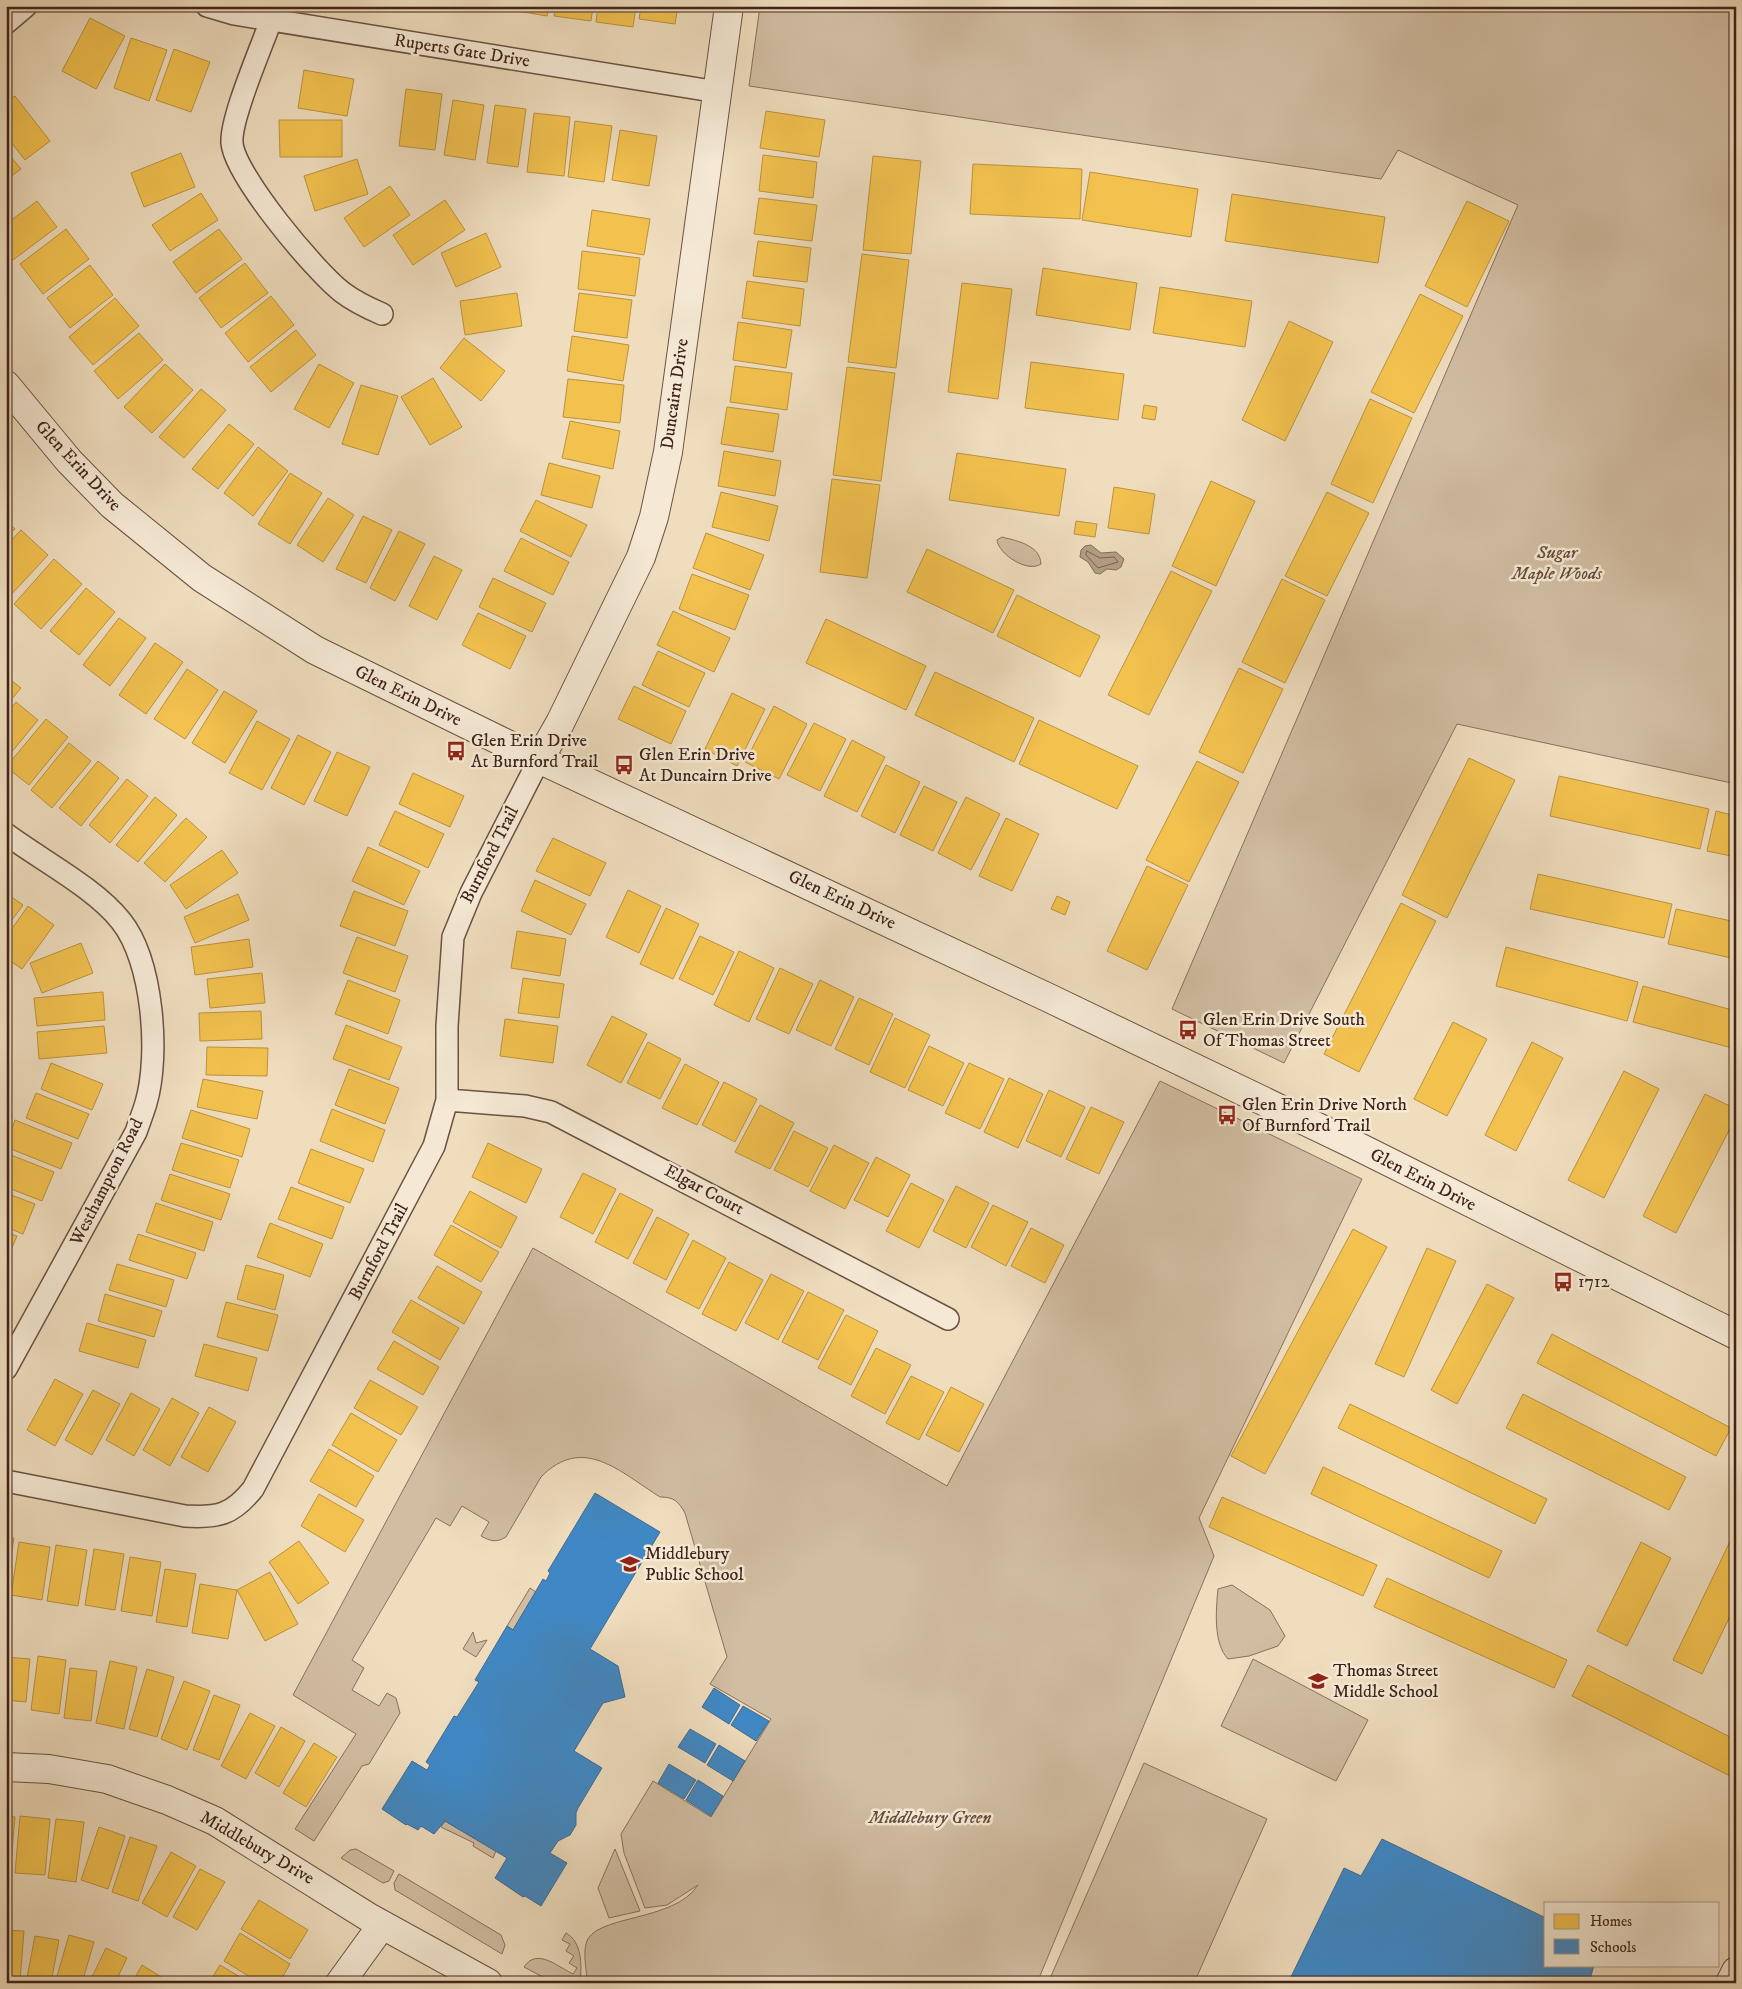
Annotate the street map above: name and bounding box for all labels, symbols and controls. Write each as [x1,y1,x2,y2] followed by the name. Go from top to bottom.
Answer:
[393,29,531,73] street label: Ruperts Gate Drive
[656,337,694,451] street label: Duncairn Drive
[30,416,126,516] street label: Glen Erin Drive
[1510,542,1602,585] park label: Sugar Maple Woods
[351,661,465,731] street label: Glen Erin Drive
[471,730,599,773] place label: Glen Erin Drive At Burnford Trail
[445,740,467,762] bus stop icon: Glen Erin Drive At Burnford Trail
[639,744,772,787] place label: Glen Erin Drive At Duncairn Drive
[613,754,635,776] bus stop icon: Glen Erin Drive At Duncairn Drive
[456,802,524,907] street label: Burnford Trail
[785,866,899,934] street label: Glen Erin Drive
[1203,1009,1366,1052] place label: Glen Erin Drive South Of Thomas Street
[1177,1019,1199,1041] bus stop icon: Glen Erin Drive South Of Thomas Street
[1242,1094,1407,1137] place label: Glen Erin Drive North Of Burnford Trail
[1216,1104,1238,1126] bus stop icon: Glen Erin Drive North Of Burnford Trail
[65,1115,148,1250] street label: Westhampton Road
[1366,1144,1480,1216] street label: Glen Erin Drive
[660,1160,748,1220] street label: Elgar Court
[344,1199,414,1304] street label: Burnford Trail
[1552,1271,1574,1293] bus stop icon: 1712
[1578,1271,1610,1293] place label: 1712
[645,1543,744,1586] place label: Middlebury Public School
[619,1553,641,1575] school or university icon: Middlebury Public School
[1333,1660,1439,1703] place label: Thomas Street Middle School
[1307,1670,1329,1692] school or university icon: Thomas Street Middle School
[196,1806,318,1890] street label: Middlebury Drive
[867,1807,991,1829] park label: Middlebury Green
[1544,1902,1720,1966] legend
[1590,1912,1632,1931] text: Homes
[1590,1938,1636,1957] text: Schools

